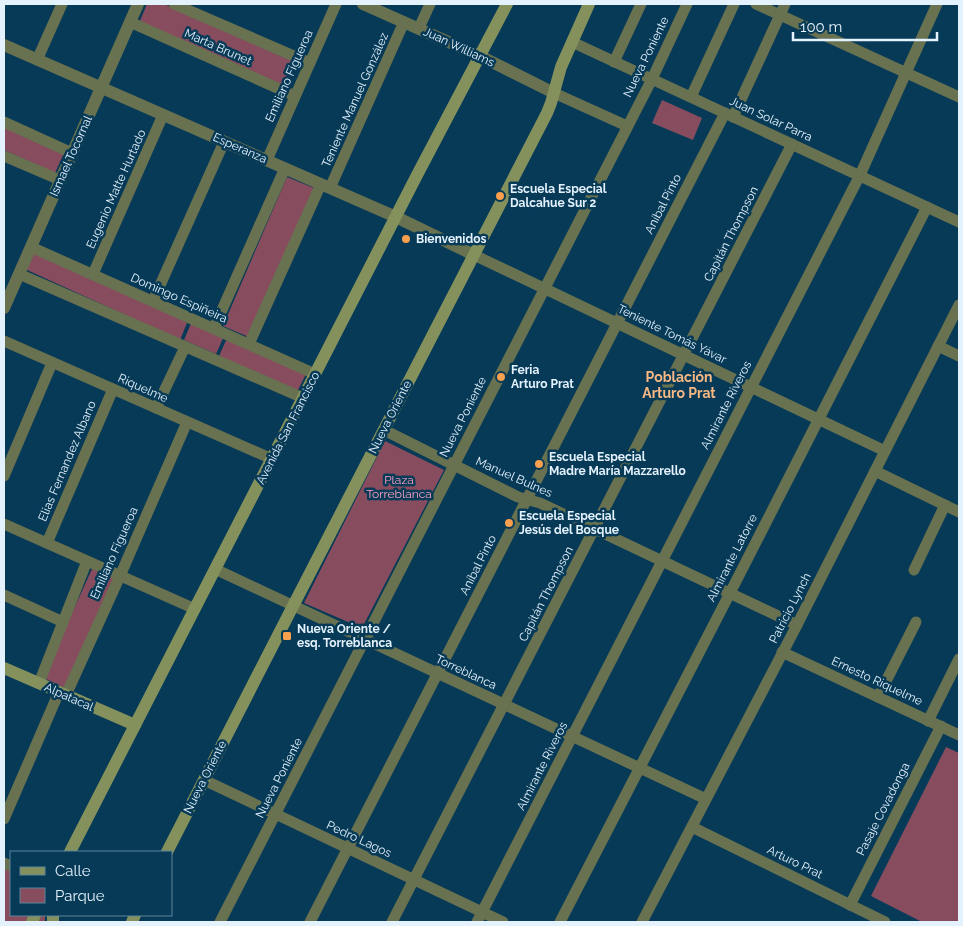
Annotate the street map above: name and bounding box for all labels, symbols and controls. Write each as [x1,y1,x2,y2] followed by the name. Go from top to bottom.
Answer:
[793,10,937,42] scale bar
[620,14,672,100] street label: Nueva Poniente
[800,18,842,36] text: 100 m
[421,24,497,70] street label: Juan Williams
[182,26,254,68] street label: Marta Brunet
[262,28,316,124] street label: Emiliano Figueroa
[319,30,391,170] street label: Teniente Manuel González
[727,94,815,144] street label: Juan Solar Parra
[47,113,95,198] street label: Ismael Tocornal
[83,127,149,251] street label: Eugenio Matte Hurtado
[211,130,269,166] street label: Esperanza
[642,172,684,236] street label: Aníbal Pinto
[510,182,607,210] place label: Escuela Especial Dalcahue Sur 2
[701,184,761,284] street label: Capitán Thompson
[494,190,506,202] marker: Escuela Especial Dalcahue Sur 2
[416,232,486,246] place label: Bienvenidos
[400,233,412,245] marker: Bienvenidos
[128,270,230,326] street label: Domingo Espiñeira
[615,302,729,367] street label: Teniente Tomás Yávar
[698,358,754,452] street label: Almirante Riveros
[511,363,574,391] place label: Feria Arturo Prat
[254,369,322,487] street label: Avenida San Francisco
[642,369,716,401] district label: Población Arturo Prat
[116,371,170,405] street label: Riquelme
[495,371,507,383] marker: Feria Arturo Prat
[437,375,489,459] street label: Nueva Poniente
[366,378,414,456] street label: Nueva Oriente
[35,399,99,523] street label: Elias Fernandez Albano
[549,450,686,478] place label: Escuela Especial Madre María Mazzarello
[474,454,555,500] street label: Manuel Bulnes
[533,458,545,470] marker: Escuela Especial Madre María Mazzarello
[366,473,432,501] park label: Plaza Torreblanca
[87,505,141,601] street label: Emiliano Figueroa
[519,509,619,537] place label: Escuela Especial Jesús del Bosque
[704,512,760,604] street label: Almirante Latorre
[503,517,515,529] marker: Escuela Especial Jesús del Bosque
[457,533,499,597] street label: Aníbal Pinto
[516,544,576,644] street label: Capitán Thompson
[766,570,814,646] street label: Patricio Lynch
[297,622,392,650] place label: Nueva Oriente / esq. Torreblanca
[281,630,293,642] marker: Nueva Oriente / esq. Torreblanca
[433,652,499,692] street label: Torreblanca
[829,654,925,708] street label: Ernesto Riquelme
[42,680,96,714] street label: Alpatacal
[514,719,570,813] street label: Almirante Riveros
[253,736,305,820] street label: Nueva Poniente
[181,738,229,816] street label: Nueva Oriente
[853,760,913,858] street label: Pasaje Covadonga
[324,818,394,860] street label: Pedro Lagos
[765,843,825,881] street label: Arturo Prat
[10,851,172,916] legend
[55,862,91,880] text: Calle
[55,887,105,905] text: Parque

